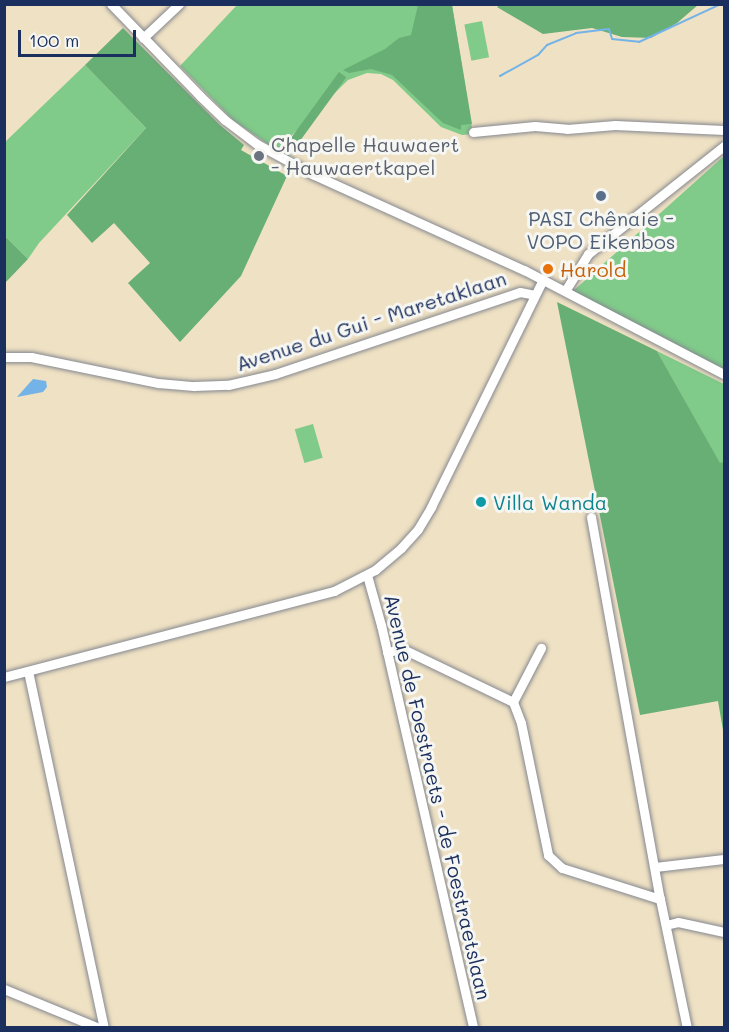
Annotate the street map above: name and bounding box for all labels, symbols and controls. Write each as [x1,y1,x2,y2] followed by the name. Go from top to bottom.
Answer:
[21,18,140,56] scale bar
[29,28,79,52] text: 100 m
[271,132,459,179] place label: Chapelle Hauwaert - Hauwaertkapel
[252,149,266,163] marker: Chapelle Hauwaert - Hauwaertkapel
[594,189,608,203] marker: PASI Chênaie - VOPO Eikenbos
[526,206,676,253] place label: PASI Chênaie - VOPO Eikenbos
[560,257,626,281] place label: Harold
[541,262,555,276] marker: Harold
[233,266,509,376] street label: Avenue du Gui - Maretaklaan
[493,490,607,514] place label: Villa Wanda
[474,495,488,509] marker: Villa Wanda
[380,592,496,1002] street label: Avenue de Foestraets - de Foestraetslaan

